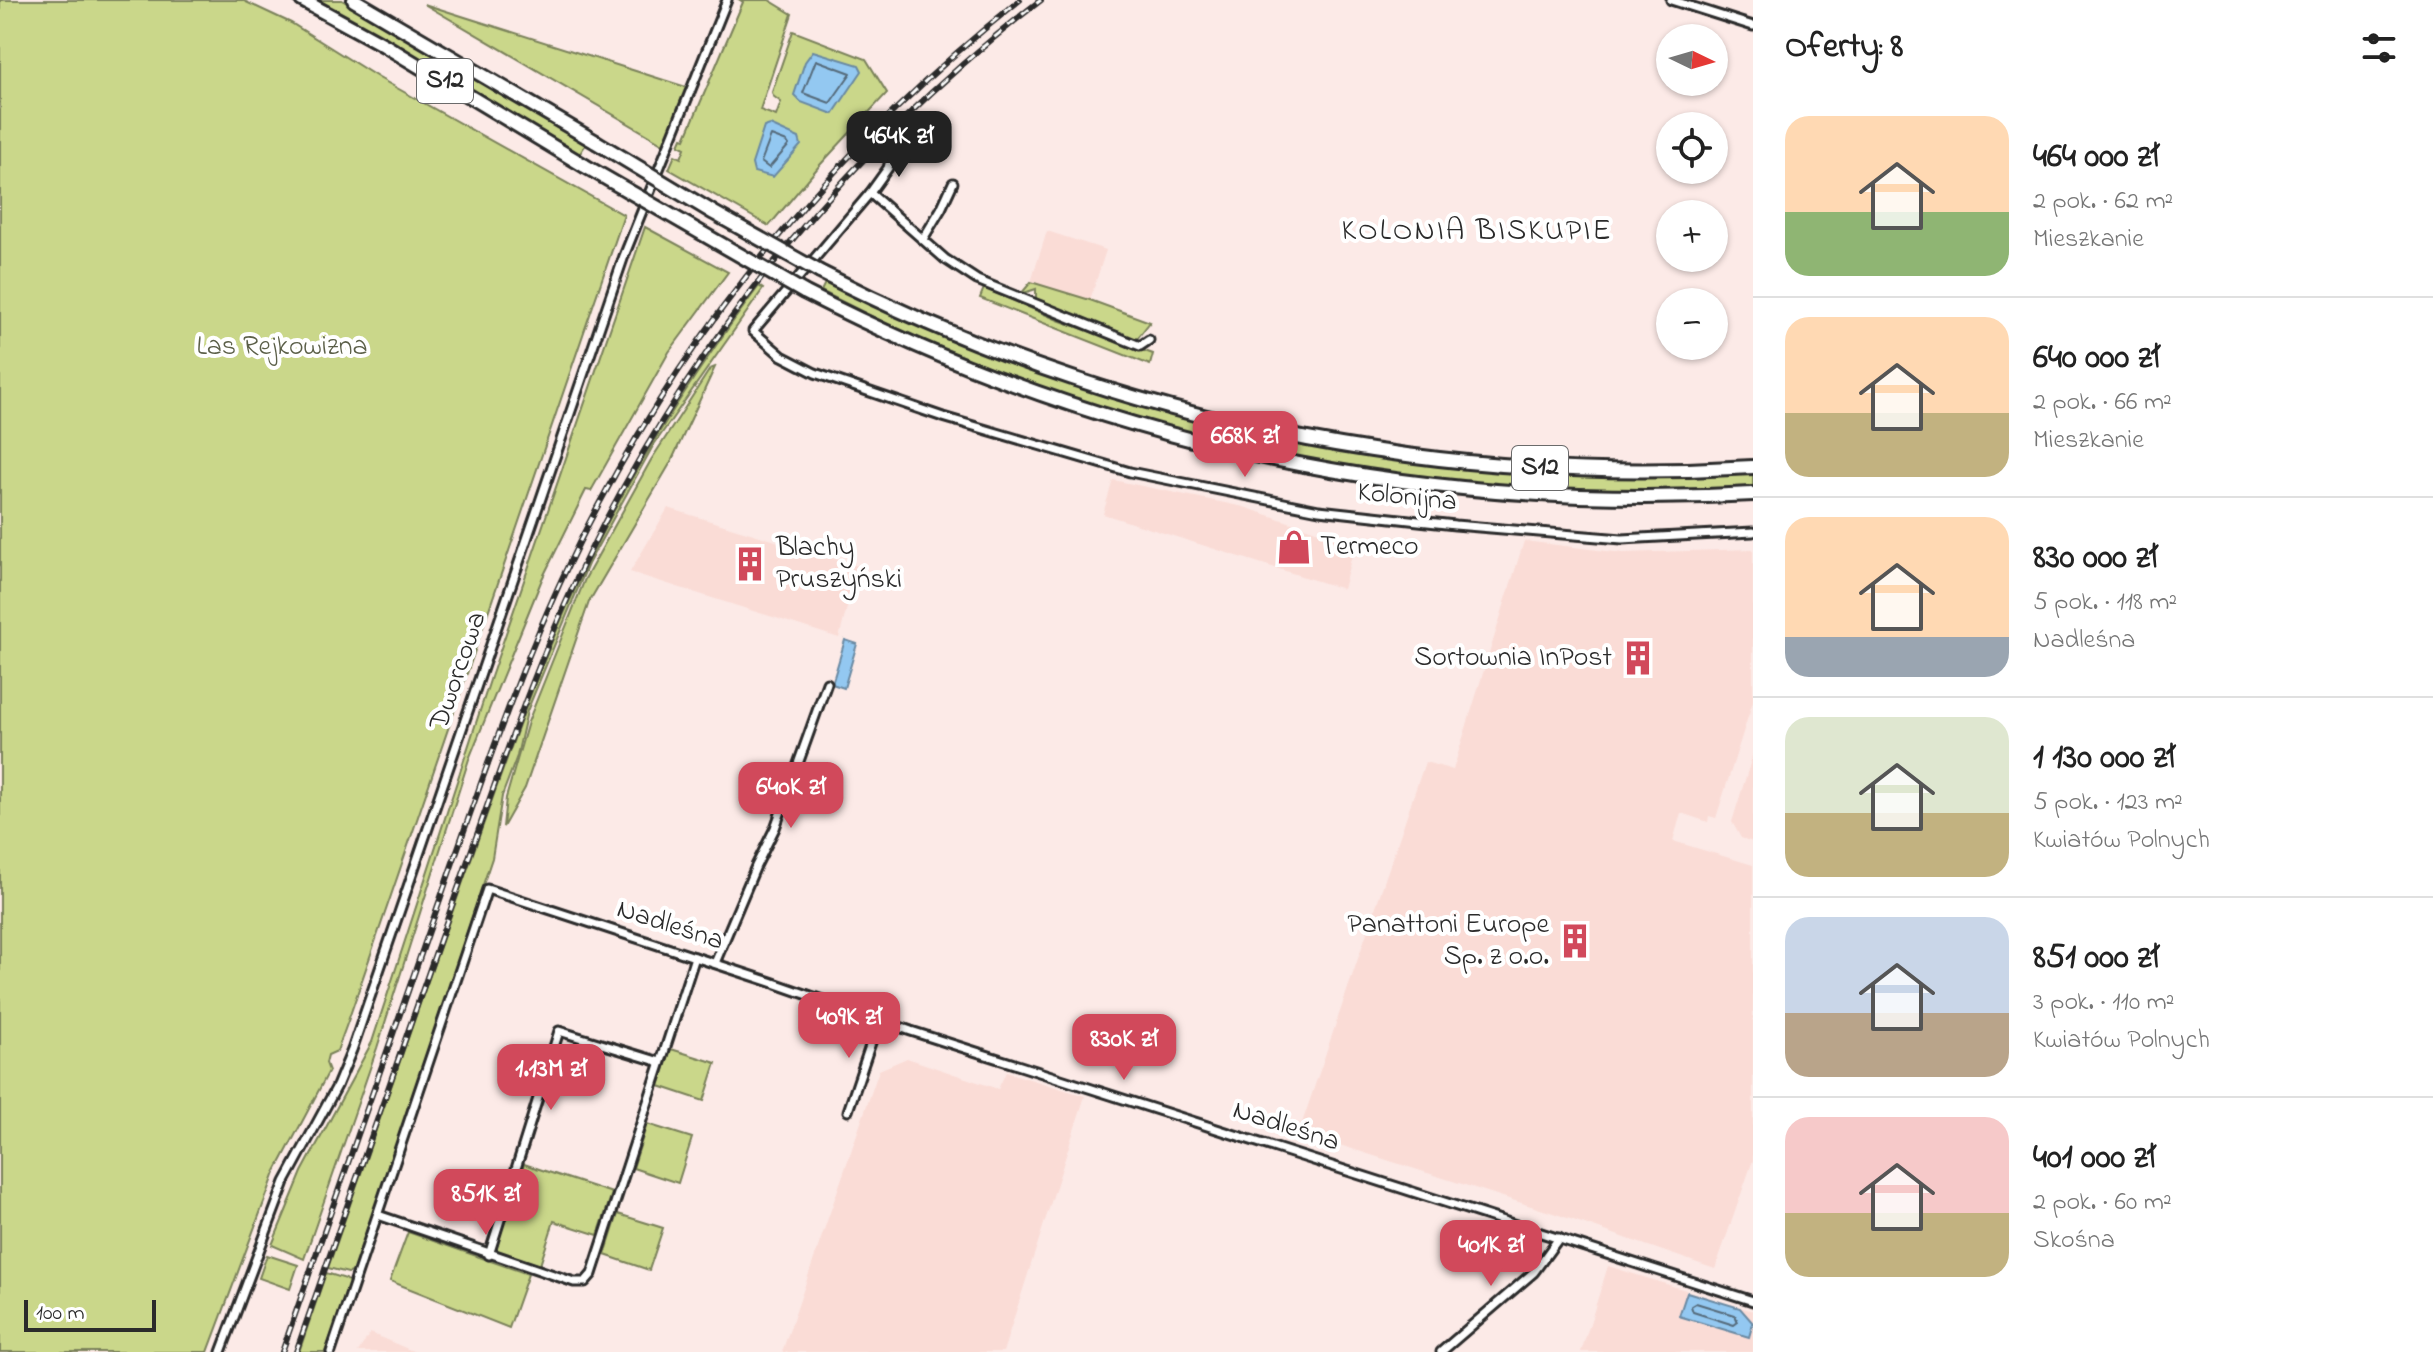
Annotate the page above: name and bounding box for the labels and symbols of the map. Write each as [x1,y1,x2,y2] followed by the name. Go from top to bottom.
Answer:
[1656,24,1728,96] north arrow
[417,59,473,103] road number: S12
[825,111,973,179] pin: 464K zł
[1341,210,1613,254] district label: KOLONIA BISKUPIE
[196,327,368,368] park label: Las Rejkowizna
[1171,411,1319,479] pin: 668K zł
[1512,446,1568,490] road number: S12
[1355,472,1459,524] street label: Kolonijna
[1320,527,1419,568] place label: Termeco
[775,528,902,601] place label: Blachy Pruszyński
[1275,528,1313,566] shop icon: Termeco
[731,545,769,583] building icon: Blachy Pruszyński
[419,606,498,736] street label: Dworcowa
[1414,638,1612,679] place label: Sortownia InPost
[1619,639,1657,677] building icon: Sortownia InPost
[717,762,865,830] pin: 640K zł
[611,889,729,963] street label: Nadleśna
[1347,905,1549,978] place label: Panattoni Europe Sp. z o.o.
[1556,922,1594,960] building icon: Panattoni Europe Sp. z o.o.
[775,992,923,1060] pin: 409K zł
[1050,1014,1198,1082] pin: 830K zł
[468,1044,634,1112] pin: 1.13M zł
[1227,1090,1345,1164] street label: Nadleśna
[412,1169,560,1237] pin: 851K zł
[1417,1220,1565,1288] pin: 401K zł
[24,1296,156,1332] scale bar

